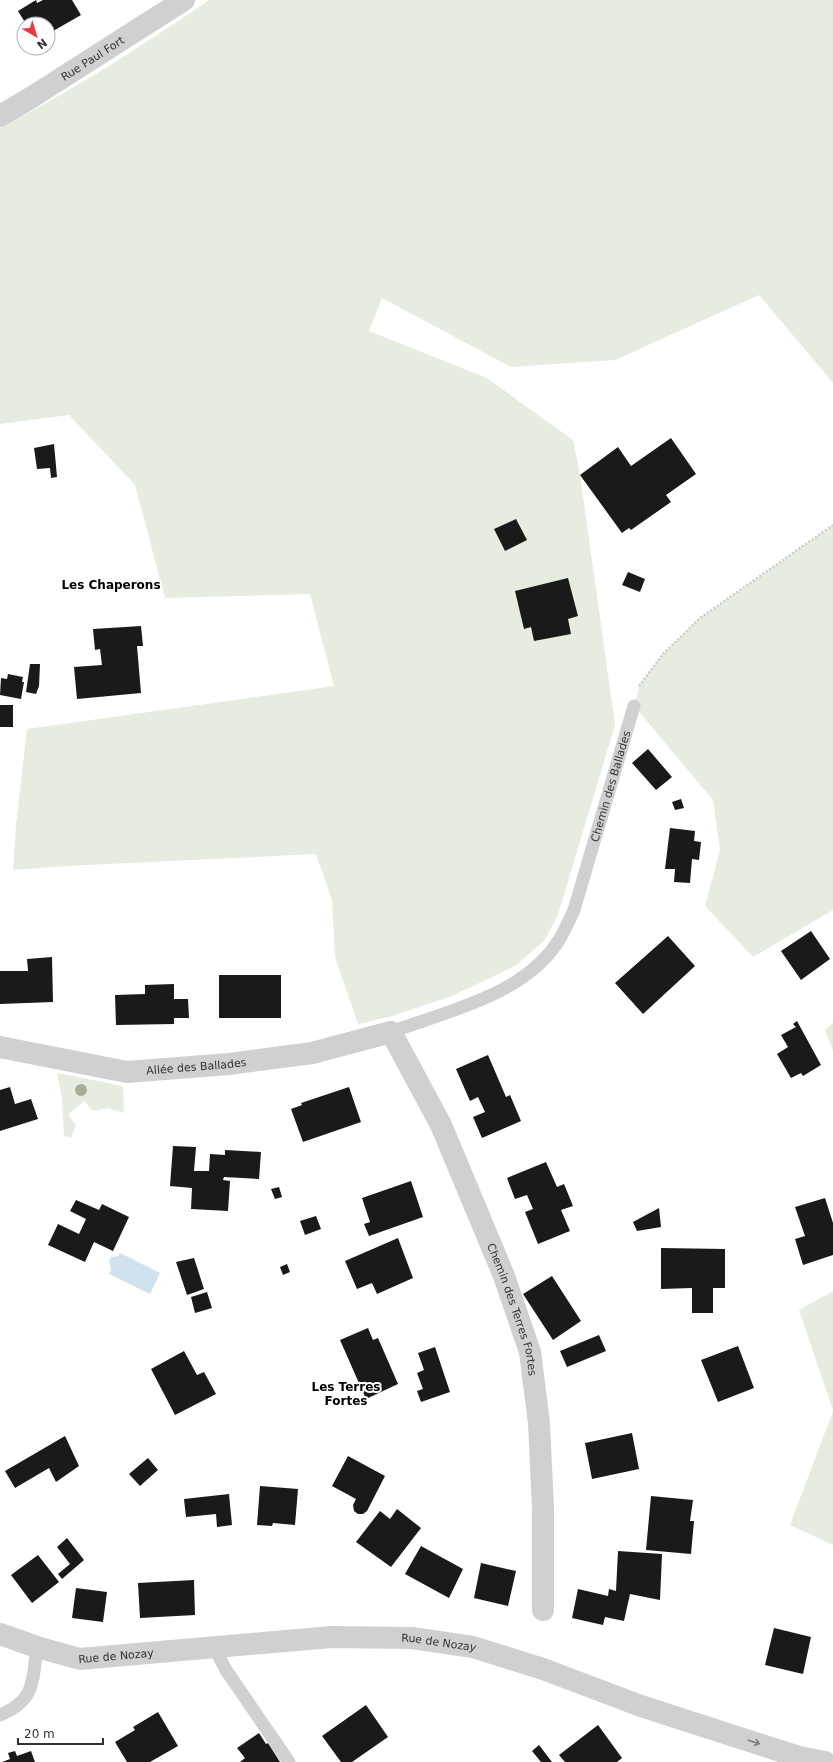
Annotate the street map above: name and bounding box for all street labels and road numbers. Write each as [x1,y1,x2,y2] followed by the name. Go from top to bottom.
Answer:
[59,33,127,83] street label: Rue Paul Fort
[588,729,633,843] street label: Chemin des Ballades
[146,1055,247,1077] street label: Allée des Ballades
[485,1241,539,1377] street label: Chemin des Terres Fortes
[401,1631,479,1654] street label: Rue de Nozay
[78,1646,155,1666] street label: Rue de Nozay

